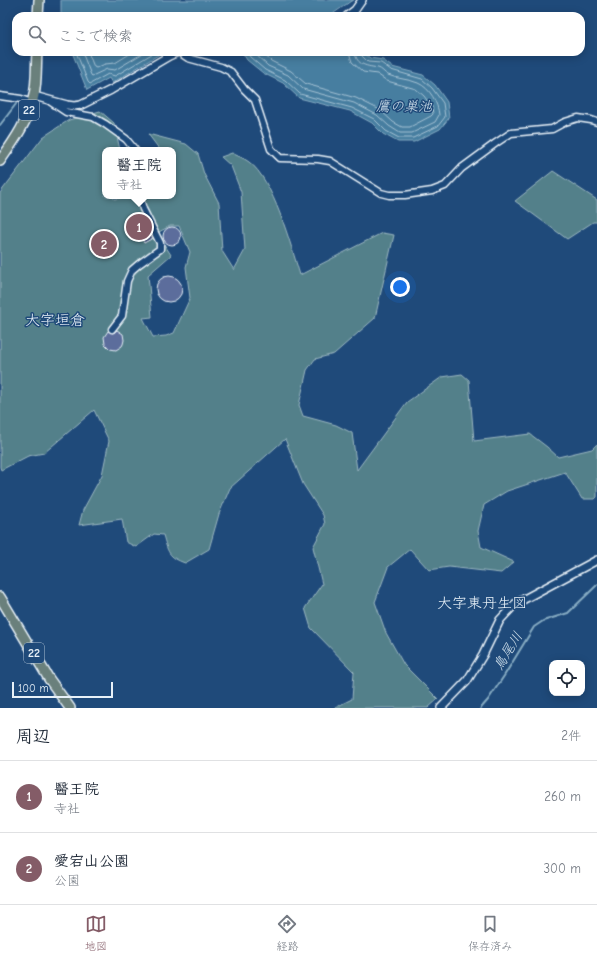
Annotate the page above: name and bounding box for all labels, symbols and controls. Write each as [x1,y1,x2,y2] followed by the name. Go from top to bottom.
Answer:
[12,12,585,56] search box
[26,23,48,45] icon: search
[58,27,133,45] text: ここで検索
[376,98,433,115] water label: 鷹の巣池
[19,100,39,120] road number: 22
[102,147,176,199] popup
[116,156,162,174] text: 醫王院
[116,177,143,192] text: 寺社
[126,212,152,242] pin: 1
[91,229,117,259] pin: 2
[390,277,410,297] your location
[25,311,85,329] district label: 大字垣倉
[437,594,527,612] district label: 大字東丹生図
[490,629,526,673] water label: 鳥尾川
[24,643,44,663] road number: 22
[549,660,585,696] map controls
[549,660,585,696] button: locate
[12,680,113,699] scale bar
[18,682,49,695] text: 100 m
[16,727,50,746] text: 周辺
[561,728,581,743] text: 2件
[54,780,99,798] text: 醫王院
[26,789,32,804] text: 1
[544,789,581,804] text: 260 m
[54,801,80,816] text: 寺社
[54,852,129,870] text: 愛宕山公園
[26,861,32,876] text: 2
[543,861,581,876] text: 300 m
[54,873,80,888] text: 公園
[85,913,107,953] tab: 地図
[276,913,298,953] tab: 経路
[468,913,512,953] tab: 保存済み

